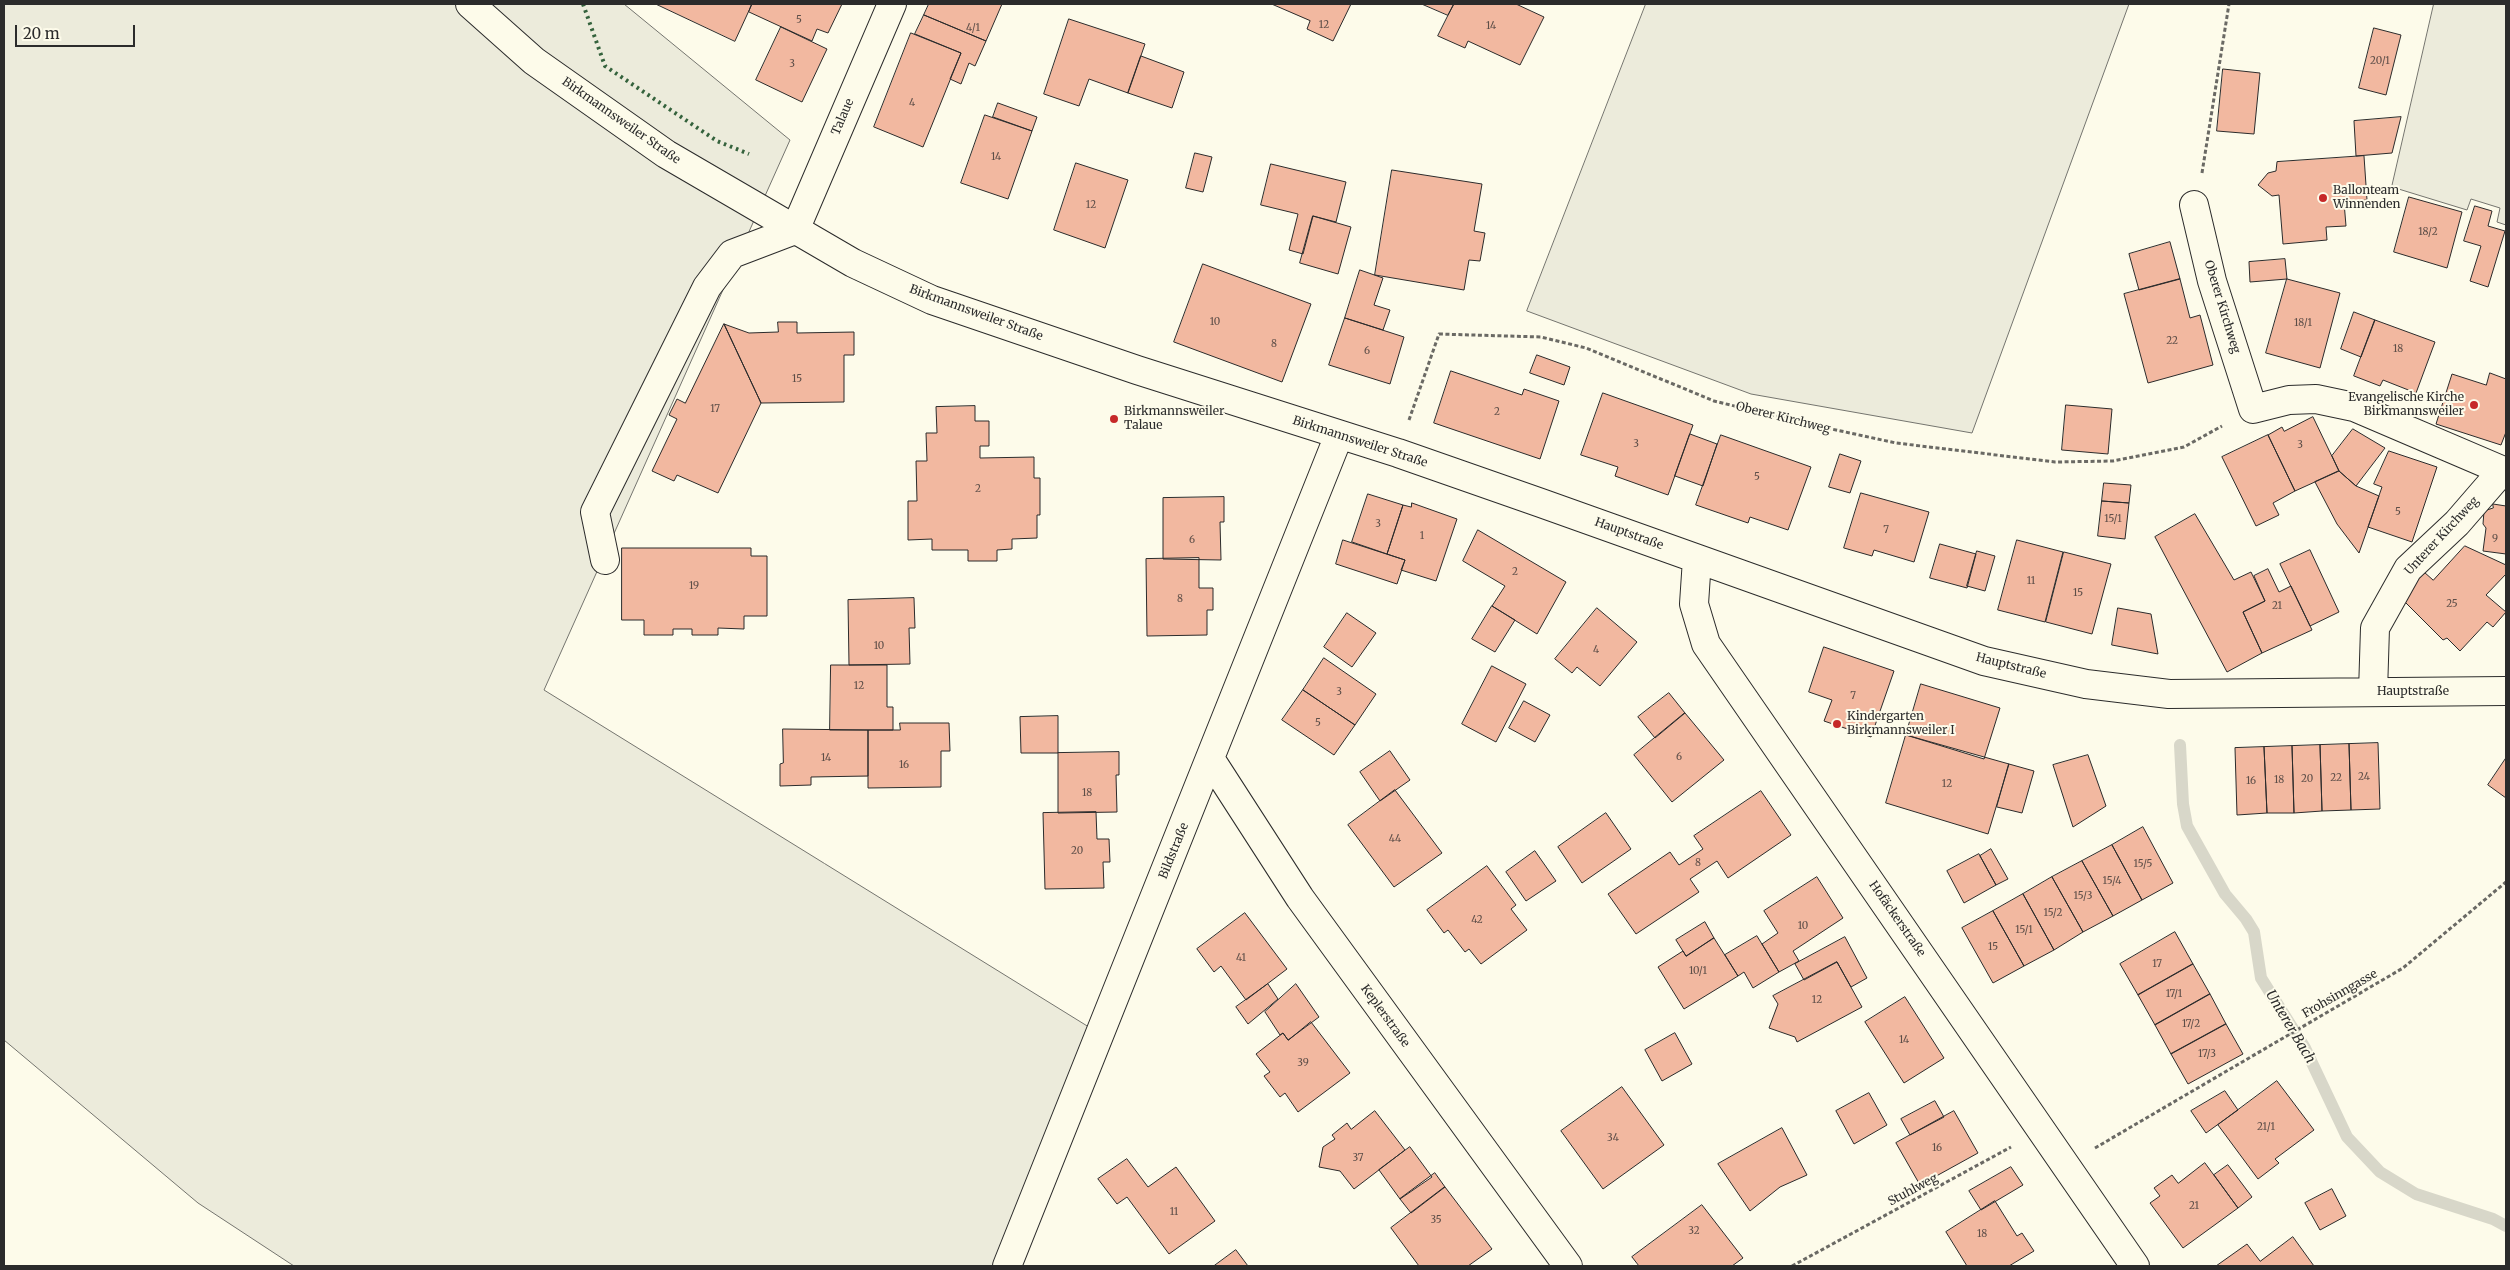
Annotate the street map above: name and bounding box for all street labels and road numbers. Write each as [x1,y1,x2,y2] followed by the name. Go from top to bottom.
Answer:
[559,75,683,167] street label: Birkmannsweiler Straße
[829,97,857,137] street label: Talaue
[2201,259,2243,355] street label: Oberer Kirchweg
[907,282,1045,344] street label: Birkmannsweiler Straße
[1734,399,1832,437] street label: Oberer Kirchweg
[1291,413,1429,471] street label: Birkmannsweiler Straße
[2402,494,2482,578] street label: Unterer Kirchweg
[1593,515,1665,553] street label: Hauptstraße
[1974,650,2048,682] street label: Hauptstraße
[2377,685,2449,699] street label: Hauptstraße
[1156,821,1192,881] street label: Bildstraße
[1866,879,1928,959] street label: Hofäckerstraße
[2300,967,2380,1021] street label: Frohsinngasse
[1358,982,1412,1050] street label: Keplerstraße
[1886,1171,1940,1209] street label: Stuhlweg

